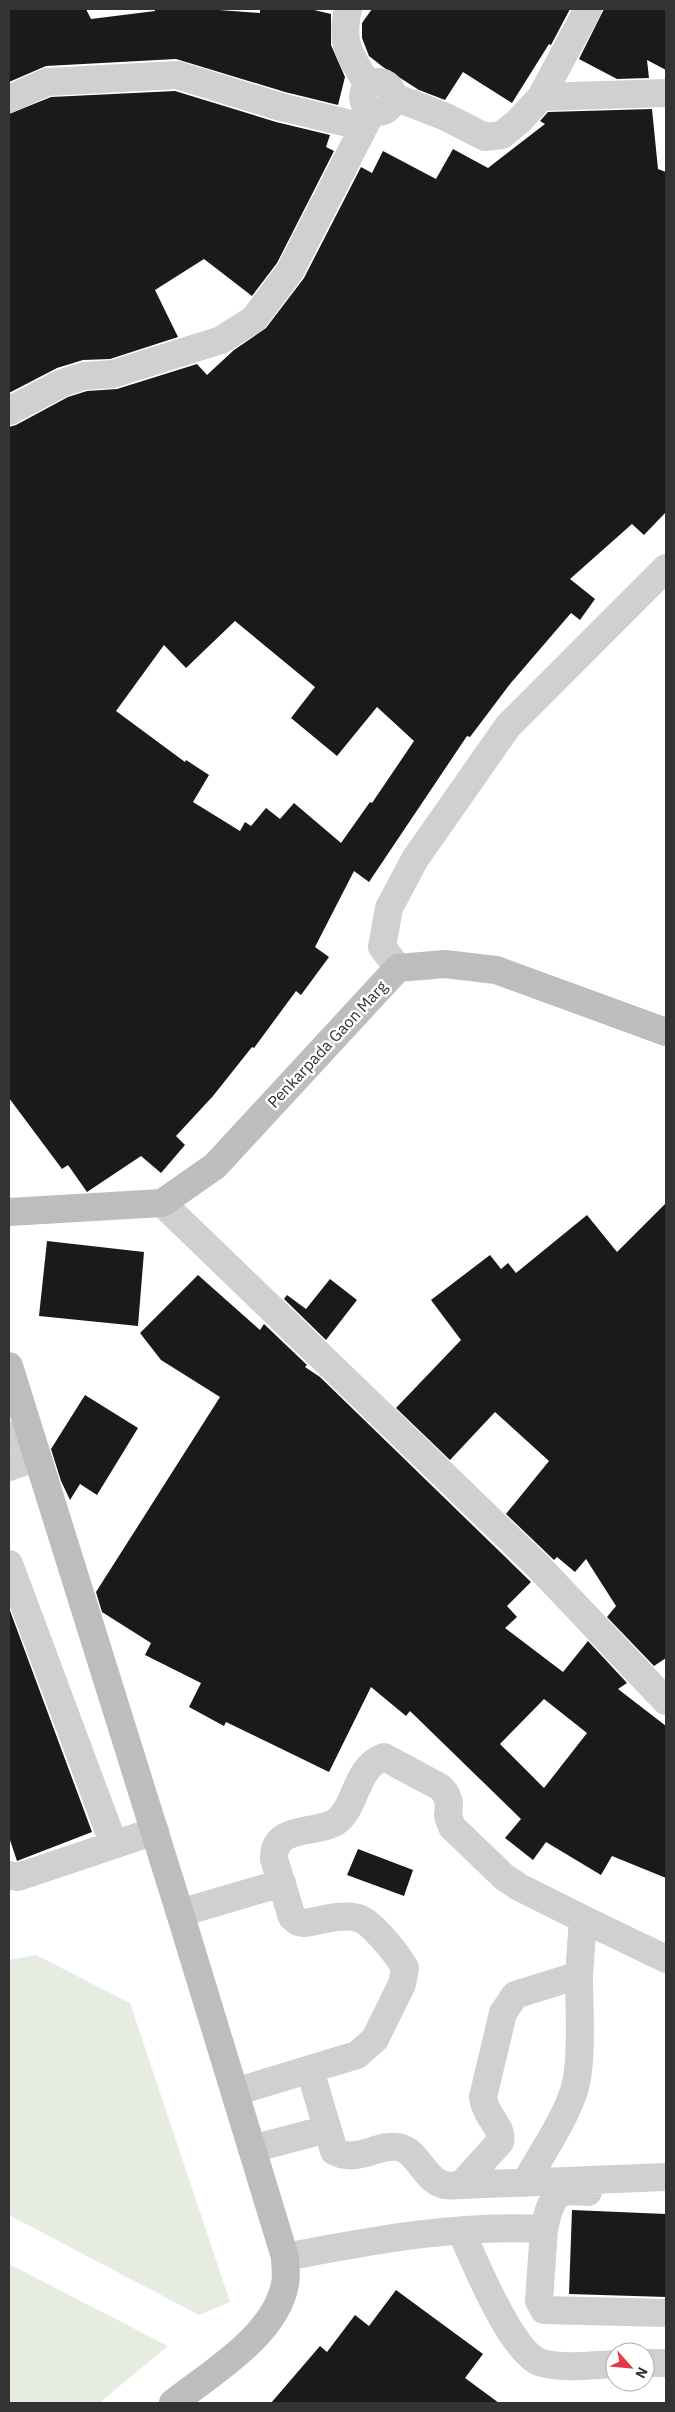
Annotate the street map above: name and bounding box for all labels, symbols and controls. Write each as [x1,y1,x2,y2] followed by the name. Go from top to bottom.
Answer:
[263,976,391,1112] street label: Penkarpada Gaon Marg
[605,2342,655,2392] north arrow
[631,2364,652,2382] text: N

